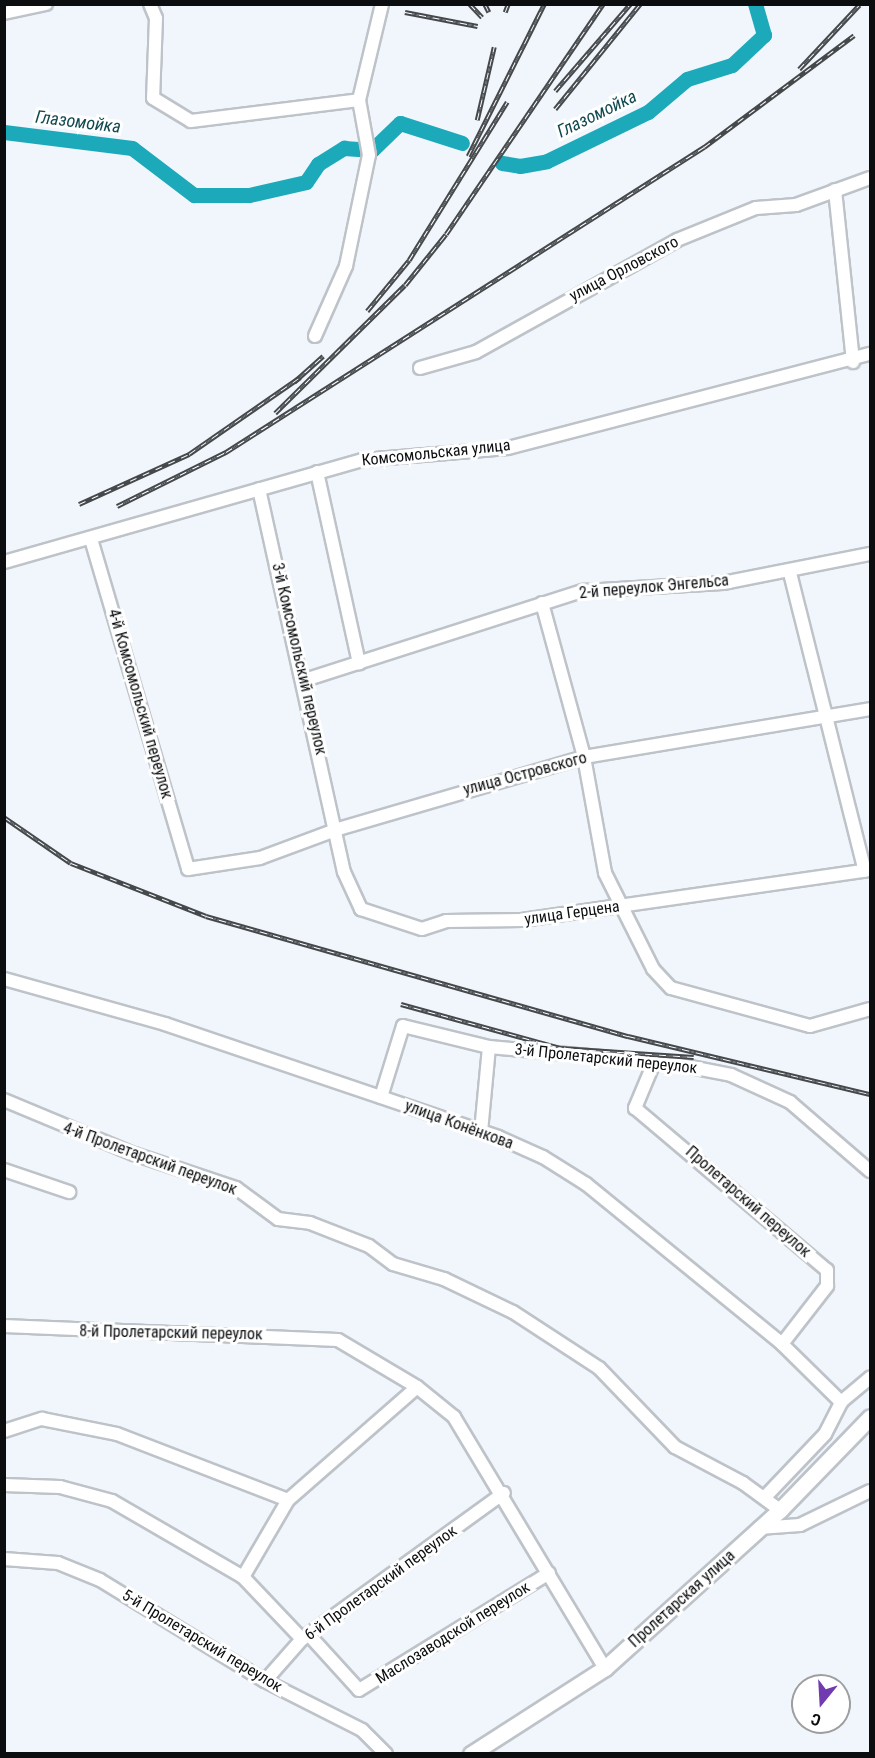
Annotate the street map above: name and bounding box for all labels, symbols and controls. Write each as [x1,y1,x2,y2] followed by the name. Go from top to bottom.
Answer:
[554,85,640,143] water label: Глазомойка
[34,106,122,138] water label: Глазомойка
[566,232,682,306] street label: улица Орловского
[361,436,511,470] street label: Комсомольская улица
[268,561,330,757] street label: 3-й Комсомольский переулок
[578,571,730,603] street label: 2-й переулок Энгельса
[104,607,176,801] street label: 4-й Комсомольский переулок
[461,748,589,800] street label: улица Островского
[523,897,621,929] street label: улица Герцена
[514,1040,698,1078] street label: 3-й Пролетарский переулок
[402,1096,516,1154] street label: улица Конёнкова
[61,1119,239,1199] street label: 4-й Пролетарский переулок
[681,1142,815,1262] street label: Пролетарский переулок
[79,1322,263,1344] street label: 8-й Пролетарский переулок
[301,1521,461,1645] street label: 6-й Пролетарский переулок
[625,1546,739,1652] street label: Пролетарская улица
[372,1578,534,1688] street label: Маслозаводской переулок
[118,1586,286,1696] street label: 5-й Пролетарский переулок
[791,1674,851,1734] north arrow
[809,1709,823,1730] text: С

